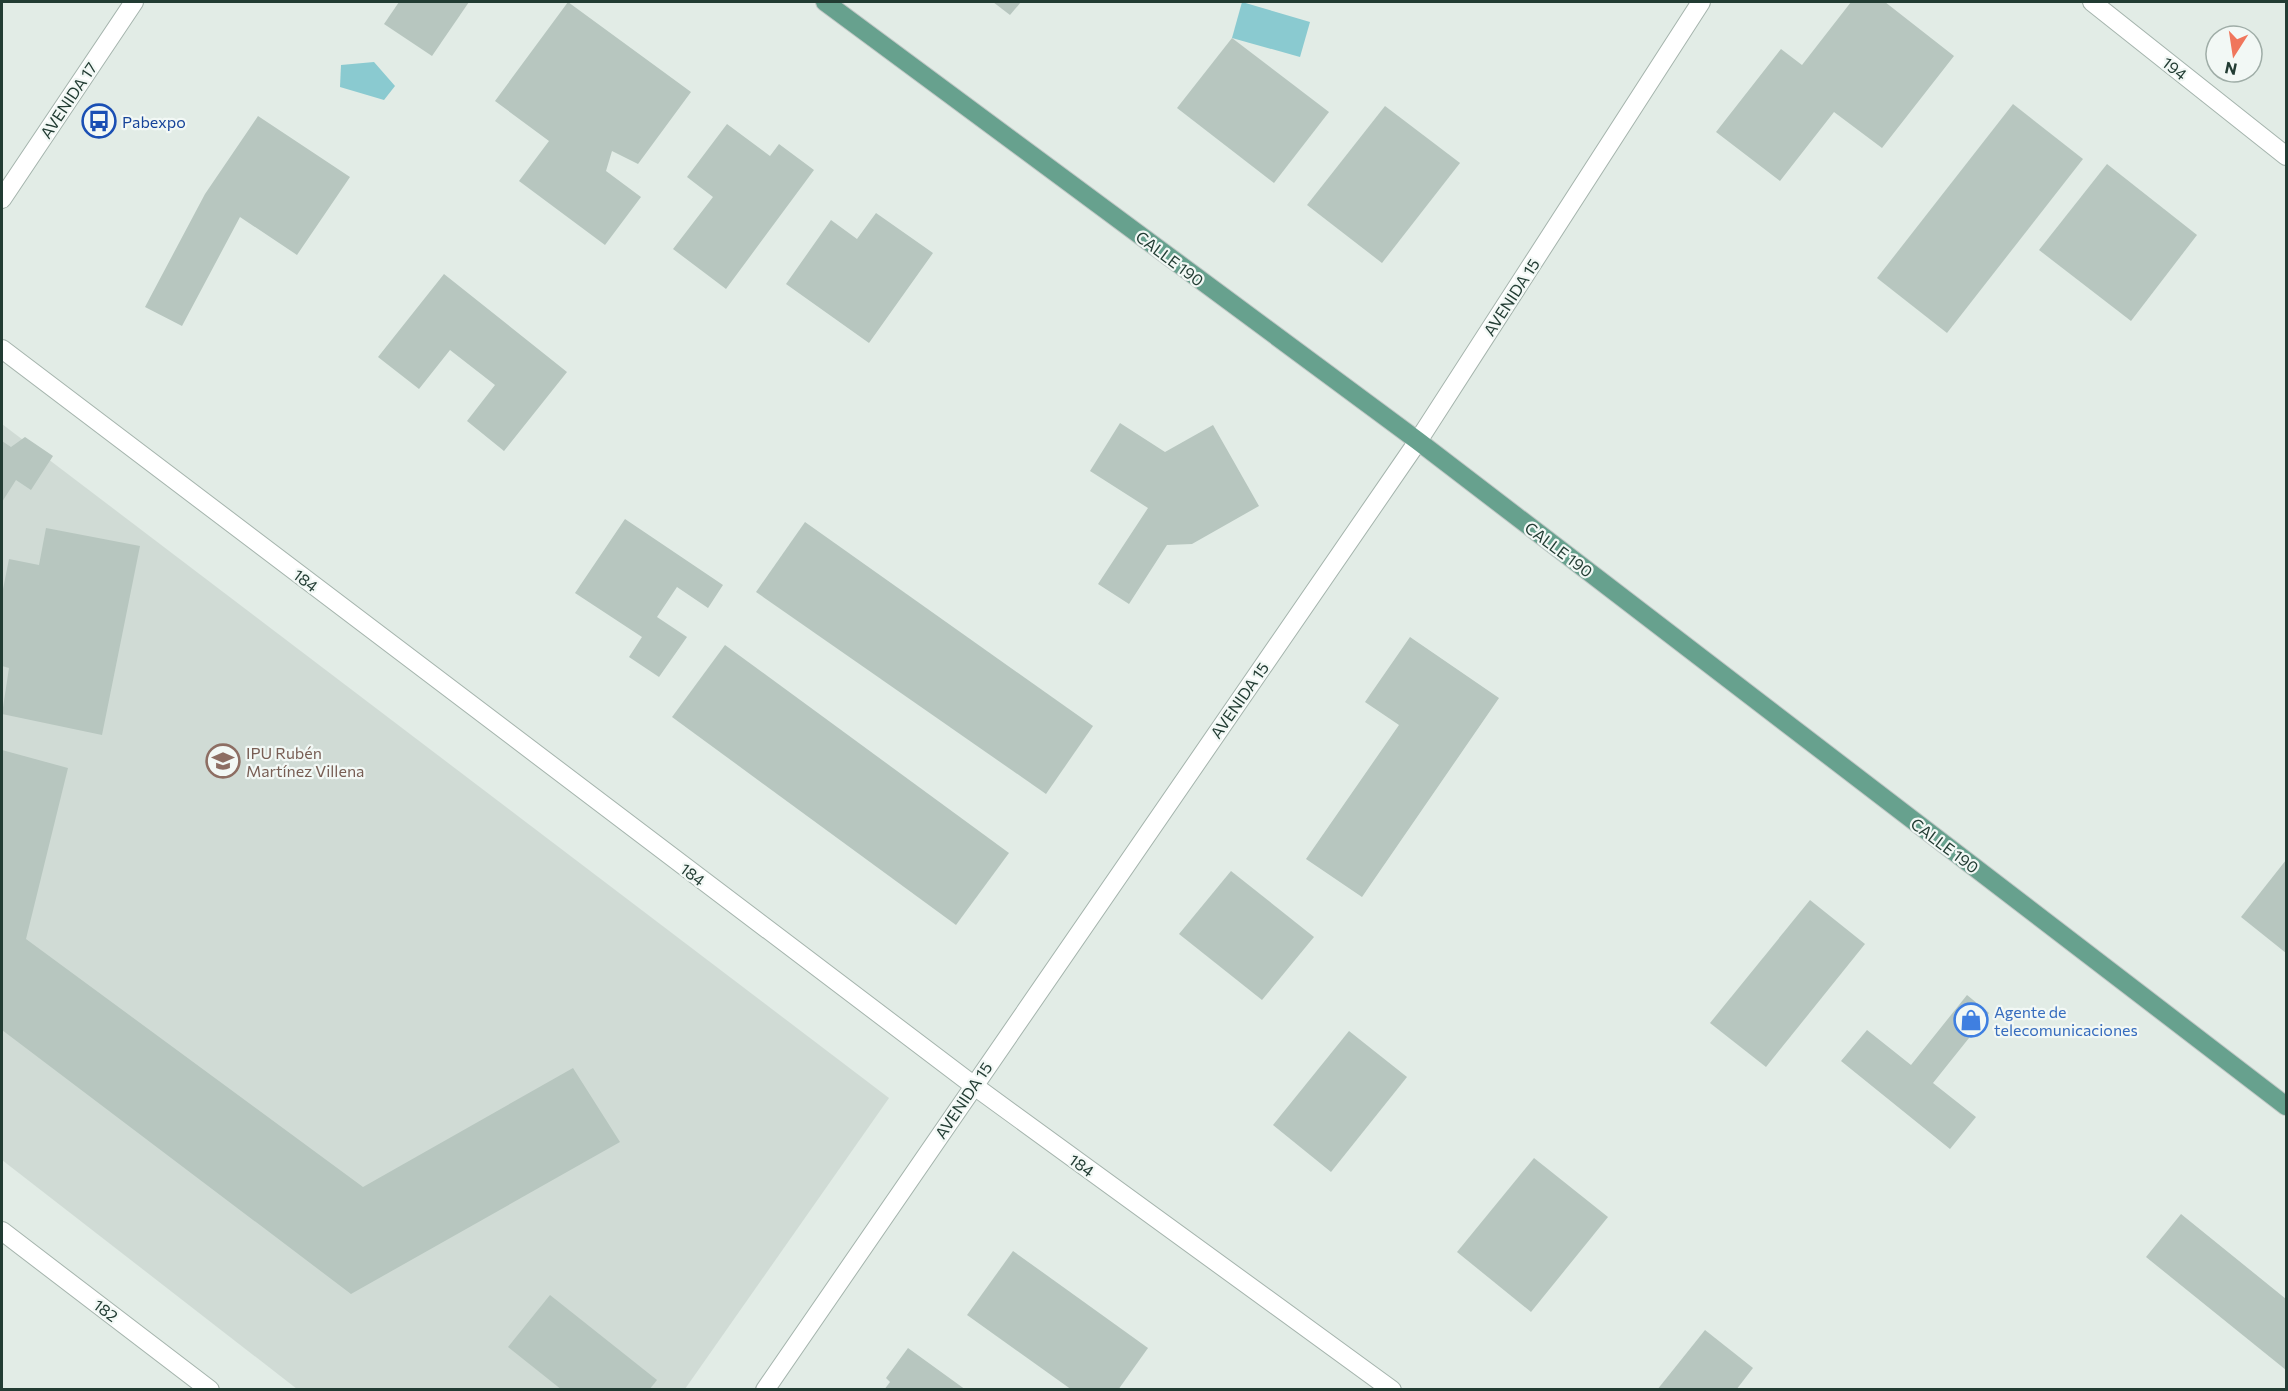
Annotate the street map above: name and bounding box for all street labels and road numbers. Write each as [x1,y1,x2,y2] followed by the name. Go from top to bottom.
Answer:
[2159,52,2191,84] street label: 194
[36,58,100,142] street label: AVENIDA 17
[1132,226,1208,290] street label: CALLE 190
[1479,255,1543,339] street label: AVENIDA 15
[1521,517,1597,581] street label: CALLE 190
[290,565,322,596] street label: 184
[1206,658,1272,742] street label: AVENIDA 15
[1907,813,1983,877] street label: CALLE 190
[677,859,709,890] street label: 184
[930,1058,996,1142] street label: AVENIDA 15
[1066,1150,1098,1181] street label: 184
[90,1295,122,1325] street label: 182

